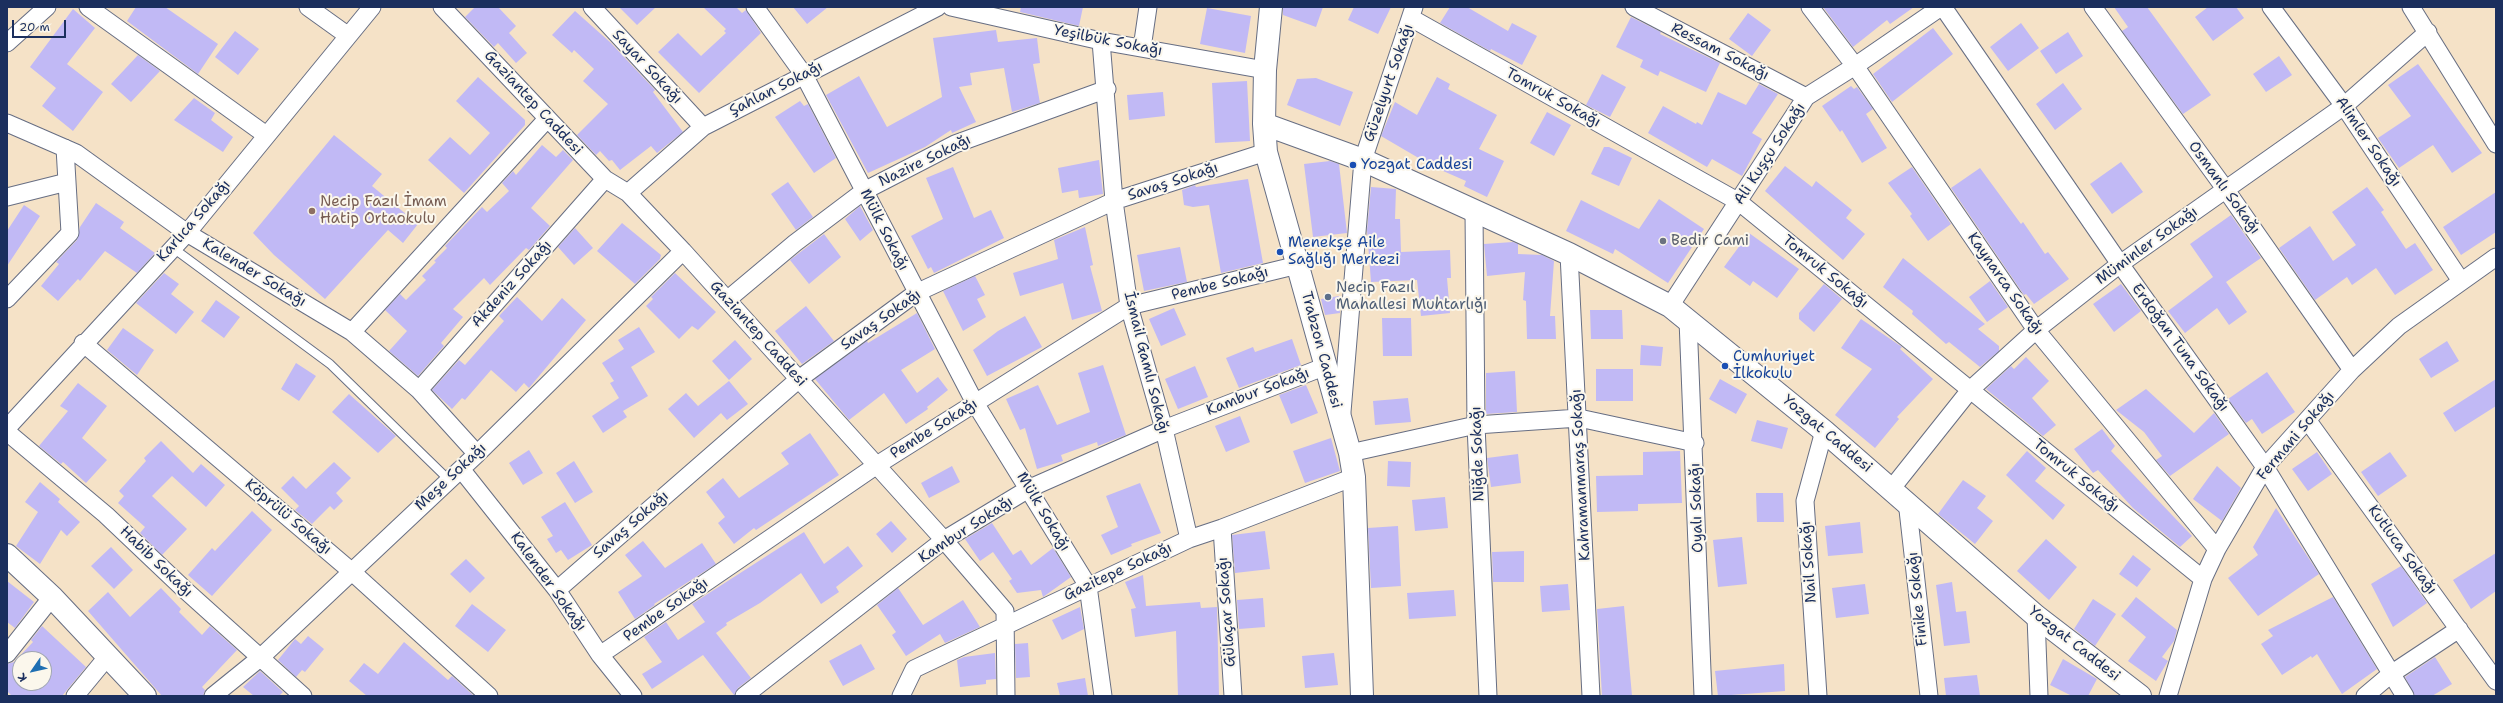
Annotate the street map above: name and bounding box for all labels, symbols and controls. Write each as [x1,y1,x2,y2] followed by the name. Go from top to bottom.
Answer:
[14,12,68,38] scale bar
[19,19,50,35] text: 20 m
[1668,20,1772,84] street label: Ressam Sokağı
[1360,21,1418,145] street label: Güzelyurt Sokağı
[1052,22,1164,60] street label: Yeşilbük Sokağı
[608,26,686,108] street label: Sayar Sokağı
[480,47,586,159] street label: Gaziantep Caddesi
[726,58,826,120] street label: Şahlan Sokağı
[1502,64,1604,132] street label: Tomruk Sokağı
[2331,94,2405,190] street label: Alimler Sokağı
[1730,100,1810,208] street label: Ali Kuşçu Sokağı
[876,131,974,191] street label: Nazire Sokağı
[2184,138,2264,238] street label: Osmanlı Sokağı
[1361,156,1473,174] place label: Yozgat Caddesi
[1125,159,1221,205] street label: Savaş Sokağı
[1348,160,1358,170] marker: Yozgat Caddesi
[153,176,235,266] street label: Karlıca Sokağı
[856,186,912,274] street label: Mülk Sokağı
[320,193,447,228] place label: Necip Fazıl İmam Hatip Ortaokulu
[2093,203,2201,289] street label: Müminler Sokağı
[307,206,317,216] marker: Necip Fazıl İmam Hatip Ortaokulu
[1963,229,2047,339] street label: Kaynarca Sokağı
[1671,232,1749,250] place label: Bedir Cami
[1778,232,1872,312] street label: Tomruk Sokağı
[1288,234,1399,269] place label: Menekşe Aile Sağlığı Merkezi
[199,235,309,311] street label: Kalender Sokağı
[1658,236,1668,246] marker: Bedir Cami
[468,237,556,331] street label: Akdeniz Sokağı
[1275,247,1285,257] marker: Menekşe Aile Sağlığı Merkezi
[1170,263,1270,305] street label: Pembe Sokağı
[706,277,810,391] street label: Gaziantep Caddesi
[1336,279,1487,314] place label: Necip Fazıl Mahallesi Muhtarlığı
[2127,280,2233,416] street label: Erdoğan Tuna Sokağı
[837,286,925,354] street label: Savaş Sokağı
[1120,290,1172,436] street label: İsmail Gamlı Sokağı
[1297,290,1345,410] street label: Trabzon Caddesi
[1323,292,1333,302] marker: Necip Fazıl Mahallesi Muhtarlığı
[1733,348,1815,383] place label: Cumhuriyet İlkokulu
[1720,361,1730,371] marker: Cumhuriyet İlkokulu
[1204,364,1312,420] street label: Kambur Sokağı
[2253,388,2339,484] street label: Fermani Sokağı
[1568,389,1594,561] street label: Kahramanmaraş Sokağı
[1778,391,1876,477] street label: Yozgat Caddesi
[887,395,981,463] street label: Pembe Sokağı
[1467,406,1489,502] street label: Niğde Sokağı
[2029,436,2123,516] street label: Tomruk Sokağı
[412,439,490,515] street label: Meşe Sokağı
[1686,463,1708,553] street label: Oyalı Sokağı
[1012,469,1074,555] street label: Mülk Sokağı
[241,475,335,559] street label: Köprülü Sokağı
[590,487,672,563] street label: Savaş Sokağı
[915,493,1017,567] street label: Kambur Sokağı
[2364,502,2440,598] street label: Kutluca Sokağı
[1797,520,1821,604] street label: Nail Sokağı
[116,523,196,601] street label: Habib Sokağı
[506,529,590,635] street label: Kalender Sokağı
[1061,539,1175,605] street label: Gazitepe Sokağı
[1904,551,1932,647] street label: Finike Sokağı
[1214,556,1240,668] street label: Gülaçar Sokağı
[620,574,712,646] street label: Pembe Sokağı
[2025,603,2123,685] street label: Yozgat Caddesi
[12,651,52,691] north arrow
[14,670,31,685] text: K

